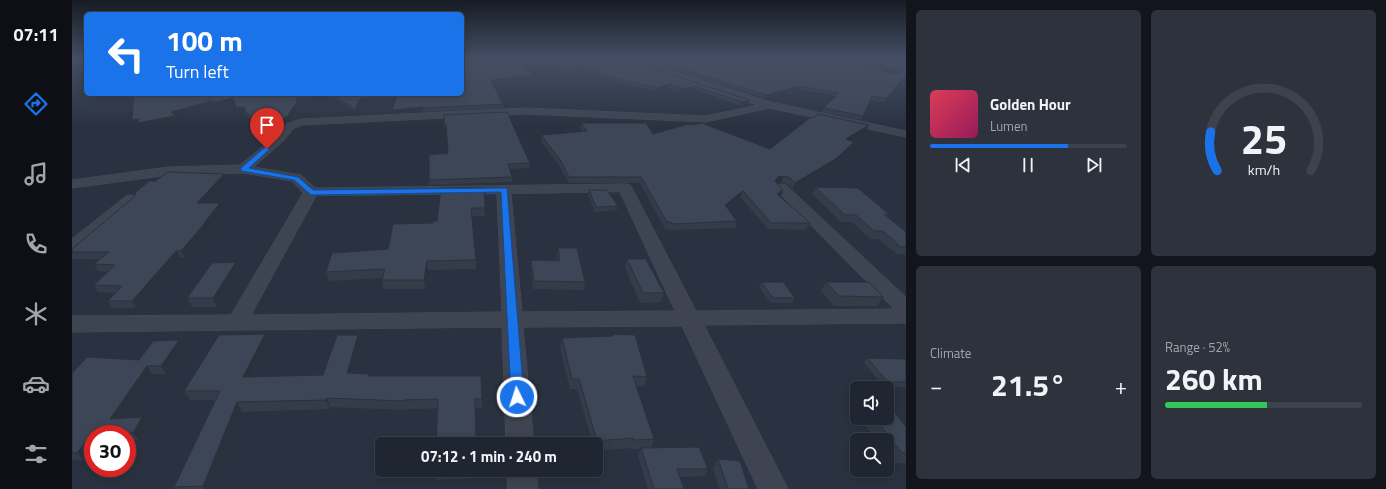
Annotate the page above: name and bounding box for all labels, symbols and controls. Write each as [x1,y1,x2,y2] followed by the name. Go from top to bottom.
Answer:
[166,19,243,62] text: 100 m
[14,21,58,48] text: 07:11
[100,28,152,80] icon: left
[166,58,229,85] text: Turn left
[22,90,50,118] icon: directions
[990,93,1071,116] text: Golden Hour
[1240,107,1287,170] text: 25
[250,108,284,149] pin
[256,114,278,136] icon: arrive
[990,116,1027,136] text: Lumen
[952,154,974,176] icon: previous
[1017,154,1039,176] icon: pause
[1083,154,1105,176] icon: next
[1247,159,1280,181] text: km/h
[22,160,50,188] icon: music
[22,230,50,258] icon: phone
[22,300,50,328] icon: climate
[1165,337,1230,357] text: Range · 52%
[930,343,971,363] text: Climate
[1165,356,1263,402] text: 260 km
[991,362,1066,408] text: 21.5°
[930,369,942,403] text: −
[1115,369,1127,403] text: +
[22,370,50,398] icon: car
[496,376,538,418] position arrow
[850,381,894,477] map controls
[850,381,894,425] button: sound
[84,425,136,477] speed limit sign: 30
[850,433,894,477] button: search
[22,440,50,468] icon: filters
[421,445,557,468] text: 07:12 · 1 min · 240 m

